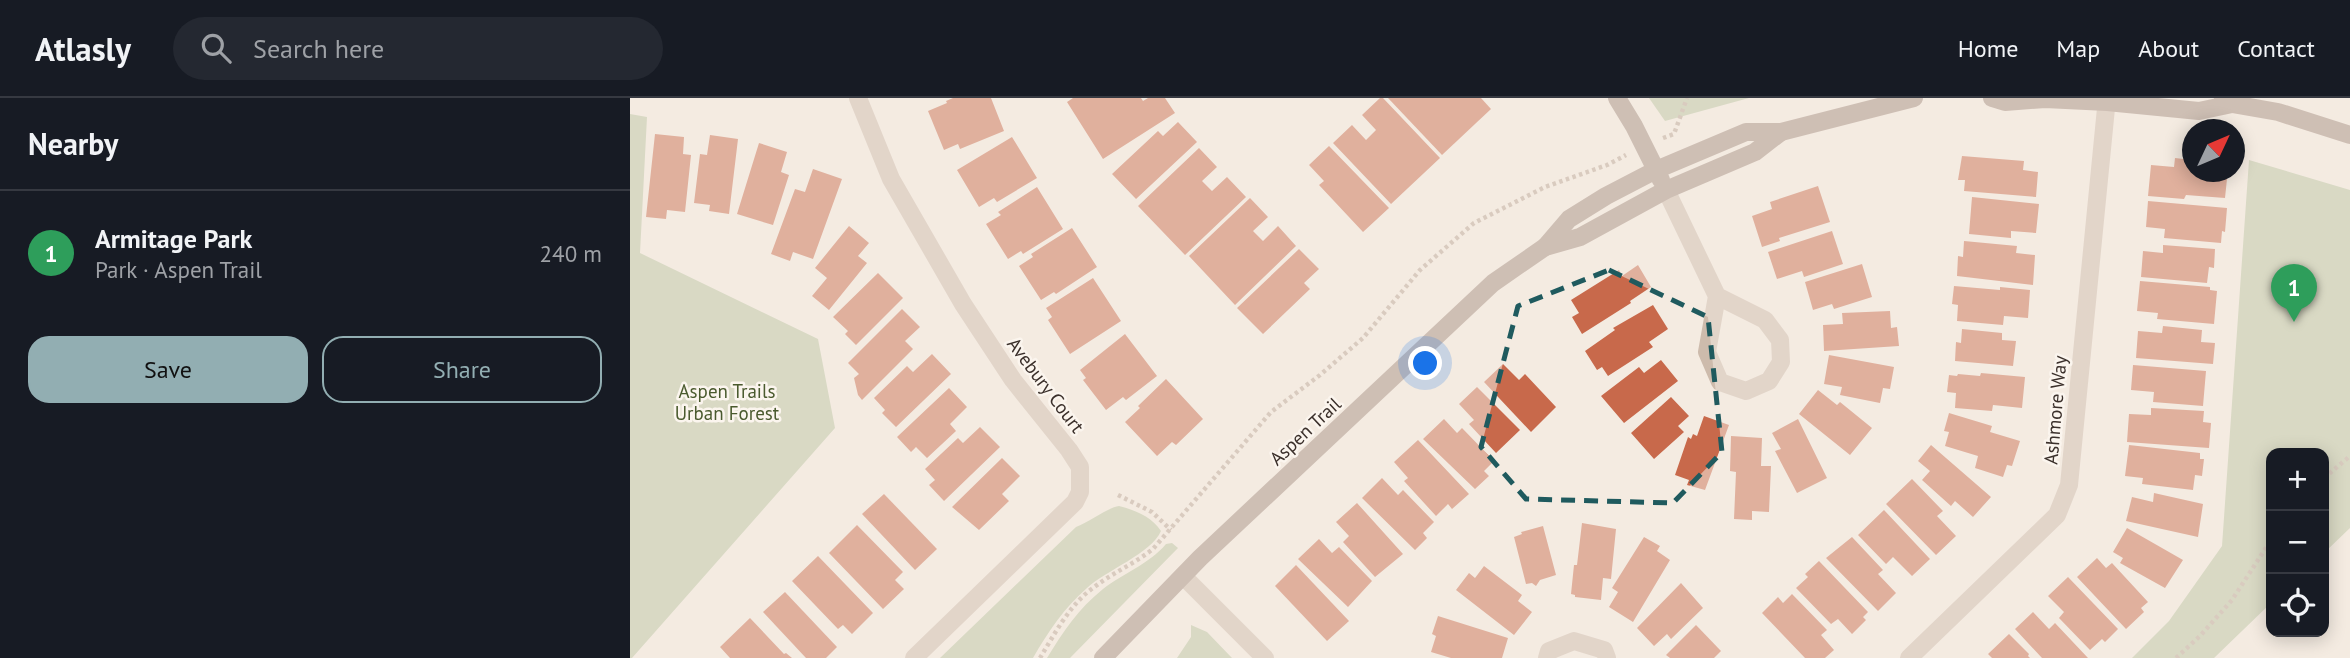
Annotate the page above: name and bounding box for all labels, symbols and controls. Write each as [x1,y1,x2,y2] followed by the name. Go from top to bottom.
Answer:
[173,17,663,80] search box
[35,27,131,70] text: Atlasly
[197,29,235,67] icon: search
[253,32,384,65] text: Search here
[1958,33,2018,64] text: Home
[2056,33,2100,64] text: Map
[2138,33,2199,64] text: About
[2237,33,2315,64] text: Contact
[2182,119,2245,182] north arrow
[28,124,118,163] text: Nearby
[95,222,252,255] text: Armitage Park
[44,239,58,268] text: 1
[540,239,602,268] text: 240 m
[95,255,262,284] text: Park · Aspen Trail
[2271,264,2317,322] pin: 1
[1002,333,1090,438] street label: Avebury Court
[28,336,308,403] button: Save
[322,336,602,403] button: Share
[1408,346,1442,380] your location
[2038,354,2072,465] street label: Ashmore Way
[675,379,780,425] park label: Aspen Trails Urban Forest
[1264,392,1346,470] street label: Aspen Trail
[2266,448,2329,637] map controls
[2266,448,2329,511] button: +
[2266,511,2329,574] button: −
[2266,574,2329,637] button: locate

